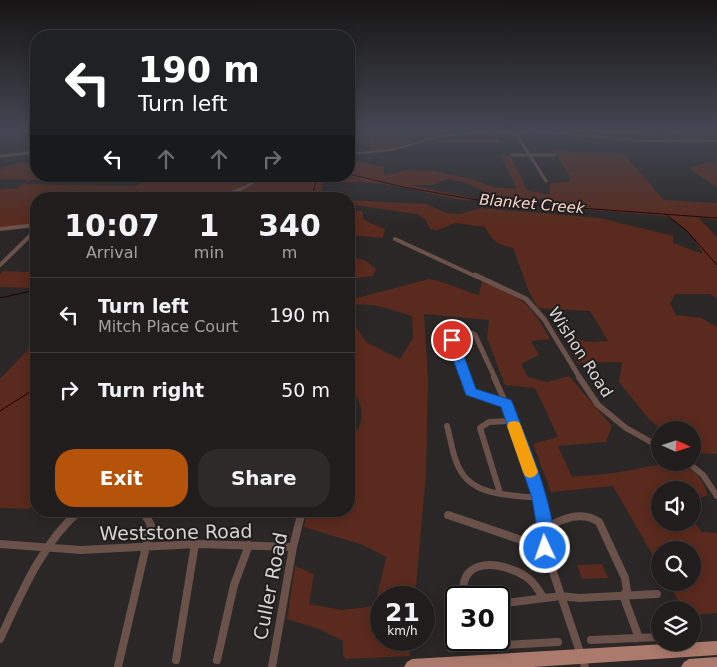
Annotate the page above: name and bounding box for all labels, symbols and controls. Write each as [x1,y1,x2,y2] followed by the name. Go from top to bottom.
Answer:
[55,50,120,115] icon: left
[138,50,260,90] text: 190 m
[138,91,227,116] text: Turn left
[99,145,127,173] icon: left
[152,145,180,173] icon: ahead
[205,145,233,173] icon: ahead
[258,145,286,173] icon: right
[479,190,587,218] water label: Blanket Creek
[64,208,160,243] text: 10:07
[198,208,219,243] text: 1
[258,208,321,243] text: 340
[86,243,138,262] text: Arrival
[194,243,224,262] text: min
[282,243,297,262] text: m
[98,295,189,317] text: Turn left
[55,301,83,329] icon: left
[269,304,330,326] text: 190 m
[544,304,617,401] street label: Wishon Road
[98,317,238,336] text: Mitch Place Court
[431,319,473,361] pin
[438,326,466,354] icon: arrive
[55,376,83,404] icon: right
[98,379,204,401] text: Turn right
[281,379,330,401] text: 50 m
[651,421,701,471] north arrow
[651,421,701,651] map controls
[55,449,188,507] button: Exit
[198,449,330,507] button: Share
[651,481,701,531] button: sound
[99,520,253,544] street label: Weststone Road
[518,521,570,573] position arrow
[249,530,291,642] street label: Culler Road
[651,541,701,591] button: search
[445,586,510,651] speed limit sign: 30
[385,598,420,627] text: 21
[651,601,701,651] button: layers
[387,624,418,638] text: km/h

